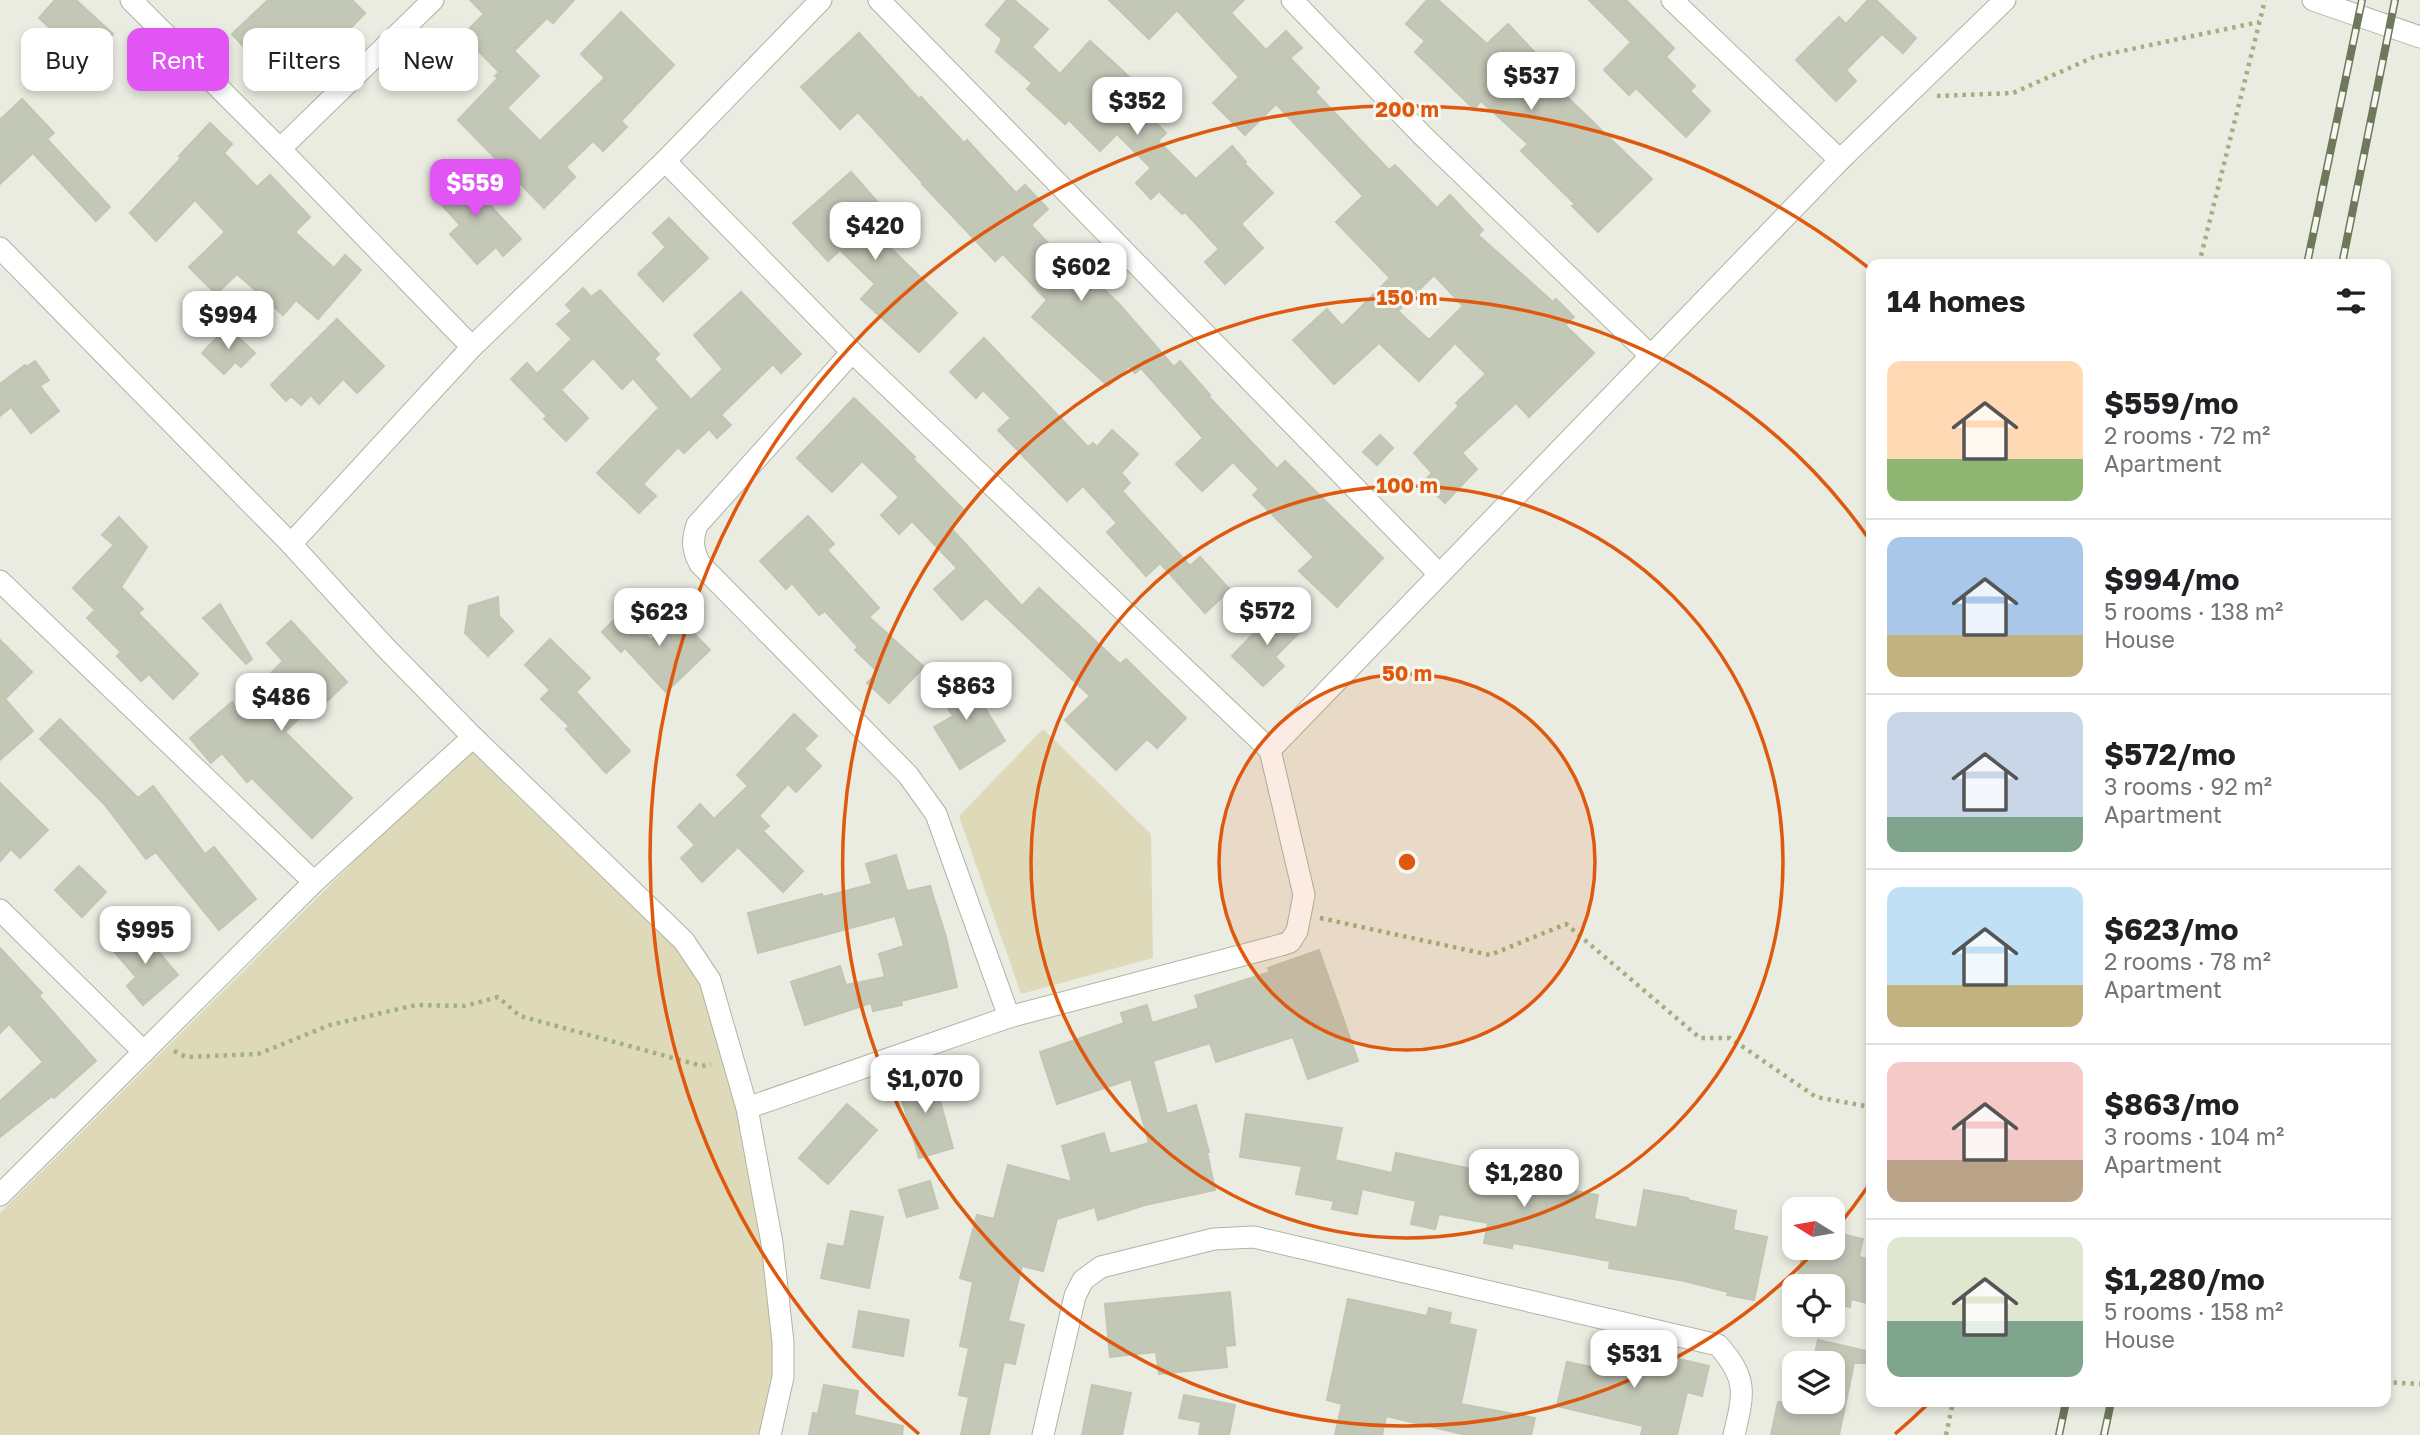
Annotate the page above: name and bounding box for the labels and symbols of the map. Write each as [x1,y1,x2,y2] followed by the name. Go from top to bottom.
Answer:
[1490,52,1572,112] pin: $537
[1096,78,1178,137] pin: $352
[1375,96,1439,122] text: 200 m
[434,160,516,219] pin: $559
[834,202,916,262] pin: $420
[1040,244,1122,303] pin: $602
[1377,284,1437,310] text: 150 m
[187,292,269,351] pin: $994
[1376,472,1438,498] text: 100 m
[618,588,700,648] pin: $623
[1226,588,1308,647] pin: $572
[1382,660,1432,686] text: 50 m
[925,662,1007,722] pin: $863
[240,674,322,733] pin: $486
[1395,850,1419,874] centre of rings
[104,906,186,966] pin: $995
[868,1056,982,1115] pin: $1,070
[1467,1150,1581,1209] pin: $1,280
[1782,1197,1844,1260] north arrow
[1593,1330,1675,1390] pin: $531

